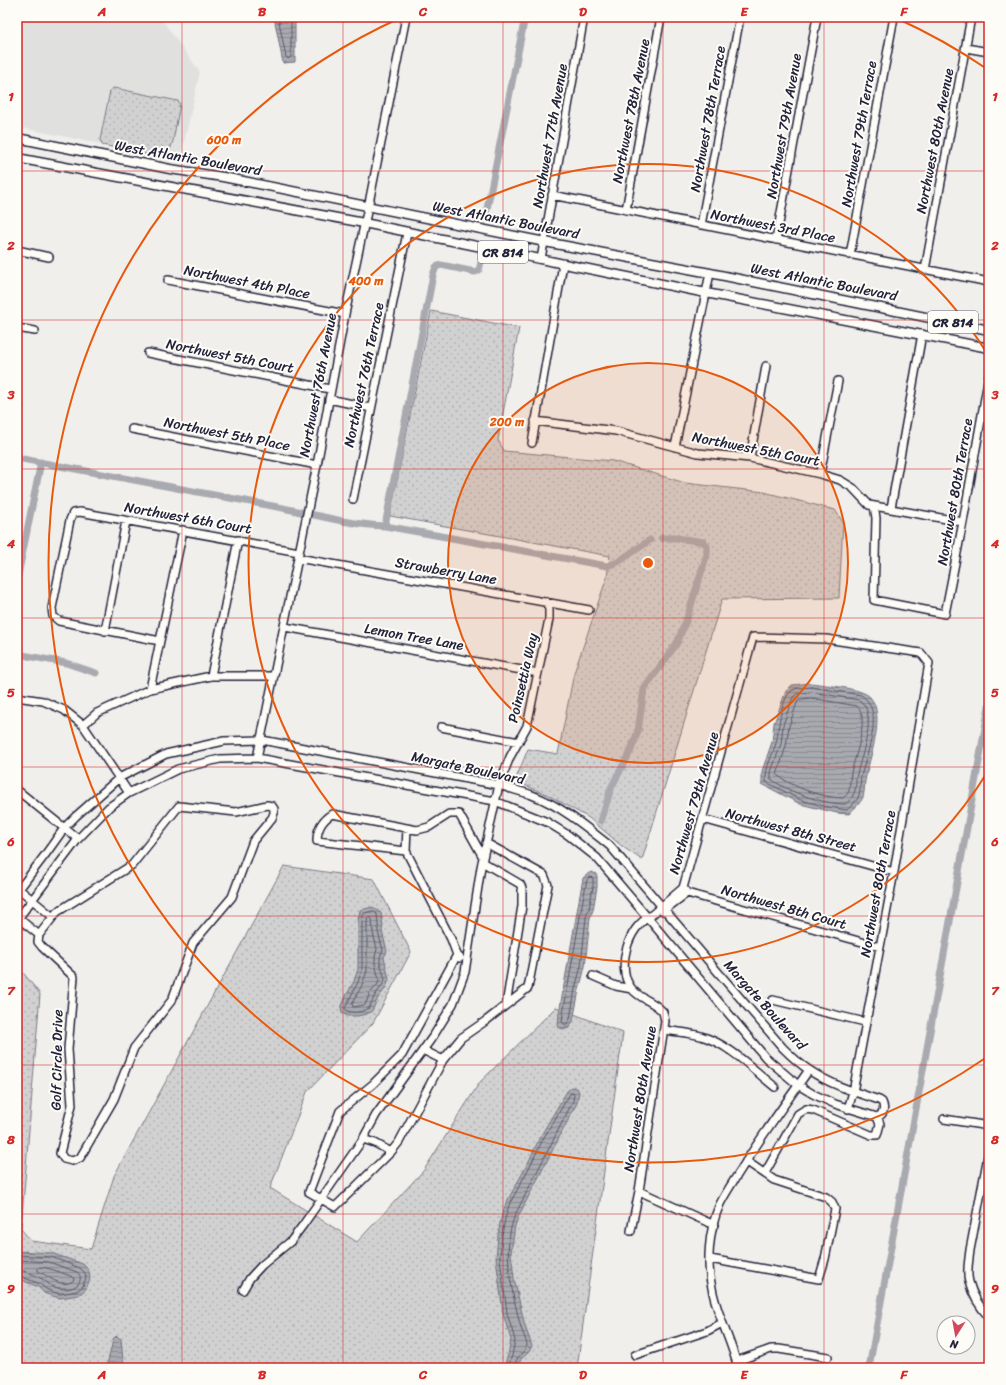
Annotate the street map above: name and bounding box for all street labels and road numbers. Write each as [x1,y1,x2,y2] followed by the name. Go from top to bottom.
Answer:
[605,36,657,185] street label: Northwest 78th Avenue
[683,44,733,194] street label: Northwest 78th Terrace
[759,51,809,201] street label: Northwest 79th Avenue
[834,59,884,209] street label: Northwest 79th Terrace
[525,62,575,210] street label: Northwest 77th Avenue
[909,66,961,216] street label: Northwest 80th Avenue
[113,133,265,184] street label: West Atlantic Boulevard
[431,194,583,247] street label: West Atlantic Boulevard
[708,202,838,250] street label: Northwest 3rd Place
[478,241,528,263] road number: CR 814
[749,256,901,309] street label: West Atlantic Boulevard
[182,258,312,306] street label: Northwest 4th Place
[336,300,392,450] street label: Northwest 76th Terrace
[292,311,344,459] street label: Northwest 76th Avenue
[928,311,978,333] road number: CR 814
[164,331,296,381] street label: Northwest 5th Court
[162,410,292,458] street label: Northwest 5th Place
[930,416,980,568] street label: Northwest 80th Terrace
[690,424,822,474] street label: Northwest 5th Court
[122,495,254,541] street label: Northwest 6th Court
[393,550,499,592] street label: Strawberry Lane
[362,616,466,658] street label: Lemon Tree Lane
[501,630,546,725] street label: Poinsettia Way
[662,729,726,877] street label: Northwest 79th Avenue
[409,744,529,793] street label: Margate Boulevard
[723,800,859,860] street label: Northwest 8th Street
[853,808,903,960] street label: Northwest 80th Terrace
[718,877,850,937] street label: Northwest 8th Court
[717,954,814,1057] street label: Margate Boulevard
[44,1009,70,1111] street label: Golf Circle Drive
[616,1024,664,1174] street label: Northwest 80th Avenue

